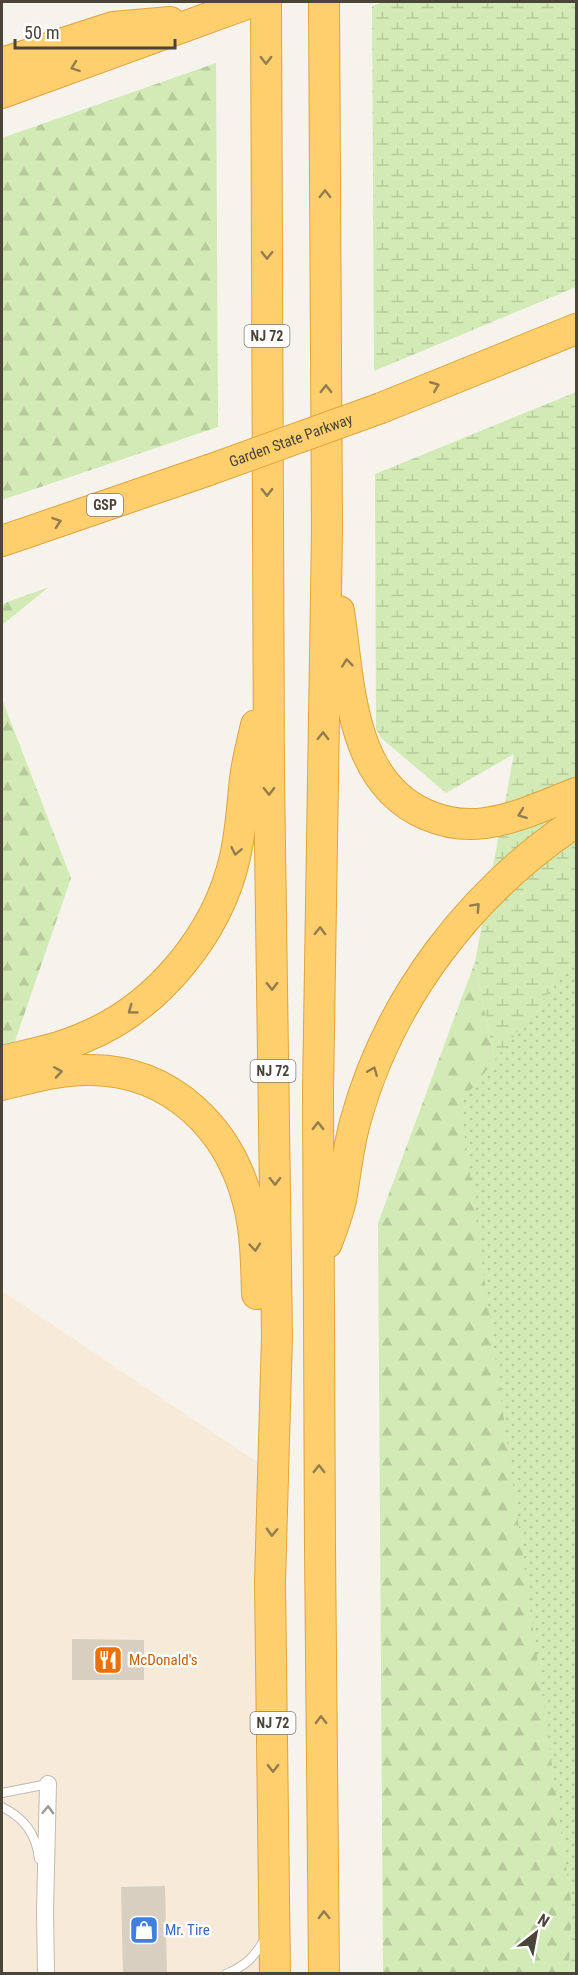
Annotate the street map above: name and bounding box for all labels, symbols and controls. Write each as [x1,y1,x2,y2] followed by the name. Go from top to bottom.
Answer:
[15,12,176,50] scale bar
[24,22,59,43] text: 50 m
[260,55,272,64] one-way arrow
[70,60,81,72] one-way arrow
[319,189,331,198] one-way arrow
[261,250,273,259] one-way arrow
[244,325,290,347] road number: NJ 72
[429,381,440,394] one-way arrow
[320,384,332,393] one-way arrow
[227,410,355,471] street label: Garden State Parkway
[261,487,274,496] one-way arrow
[87,494,123,516] road number: GSP
[51,517,62,530] one-way arrow
[341,659,354,668] one-way arrow
[317,732,329,741] one-way arrow
[263,787,275,796] one-way arrow
[517,806,528,819] one-way arrow
[231,846,244,856] one-way arrow
[469,903,480,914] one-way arrow
[314,927,326,936] one-way arrow
[266,982,278,991] one-way arrow
[127,1003,138,1014] one-way arrow
[250,1060,296,1082] road number: NJ 72
[366,1066,378,1077] one-way arrow
[54,1067,63,1079] one-way arrow
[312,1122,324,1131] one-way arrow
[269,1177,281,1186] one-way arrow
[248,1243,261,1252] one-way arrow
[313,1464,325,1473] one-way arrow
[266,1527,278,1536] one-way arrow
[92,1644,124,1676] restaurant icon: McDonald's
[129,1651,198,1669] place label: McDonald's
[250,1712,296,1734] road number: NJ 72
[315,1716,328,1725] one-way arrow
[267,1764,280,1773] one-way arrow
[41,1805,54,1814] one-way arrow
[506,1903,566,1963] north arrow
[534,1910,553,1931] text: N
[318,1911,330,1920] one-way arrow
[128,1914,160,1946] shop icon: Mr. Tire
[165,1921,210,1939] place label: Mr. Tire

